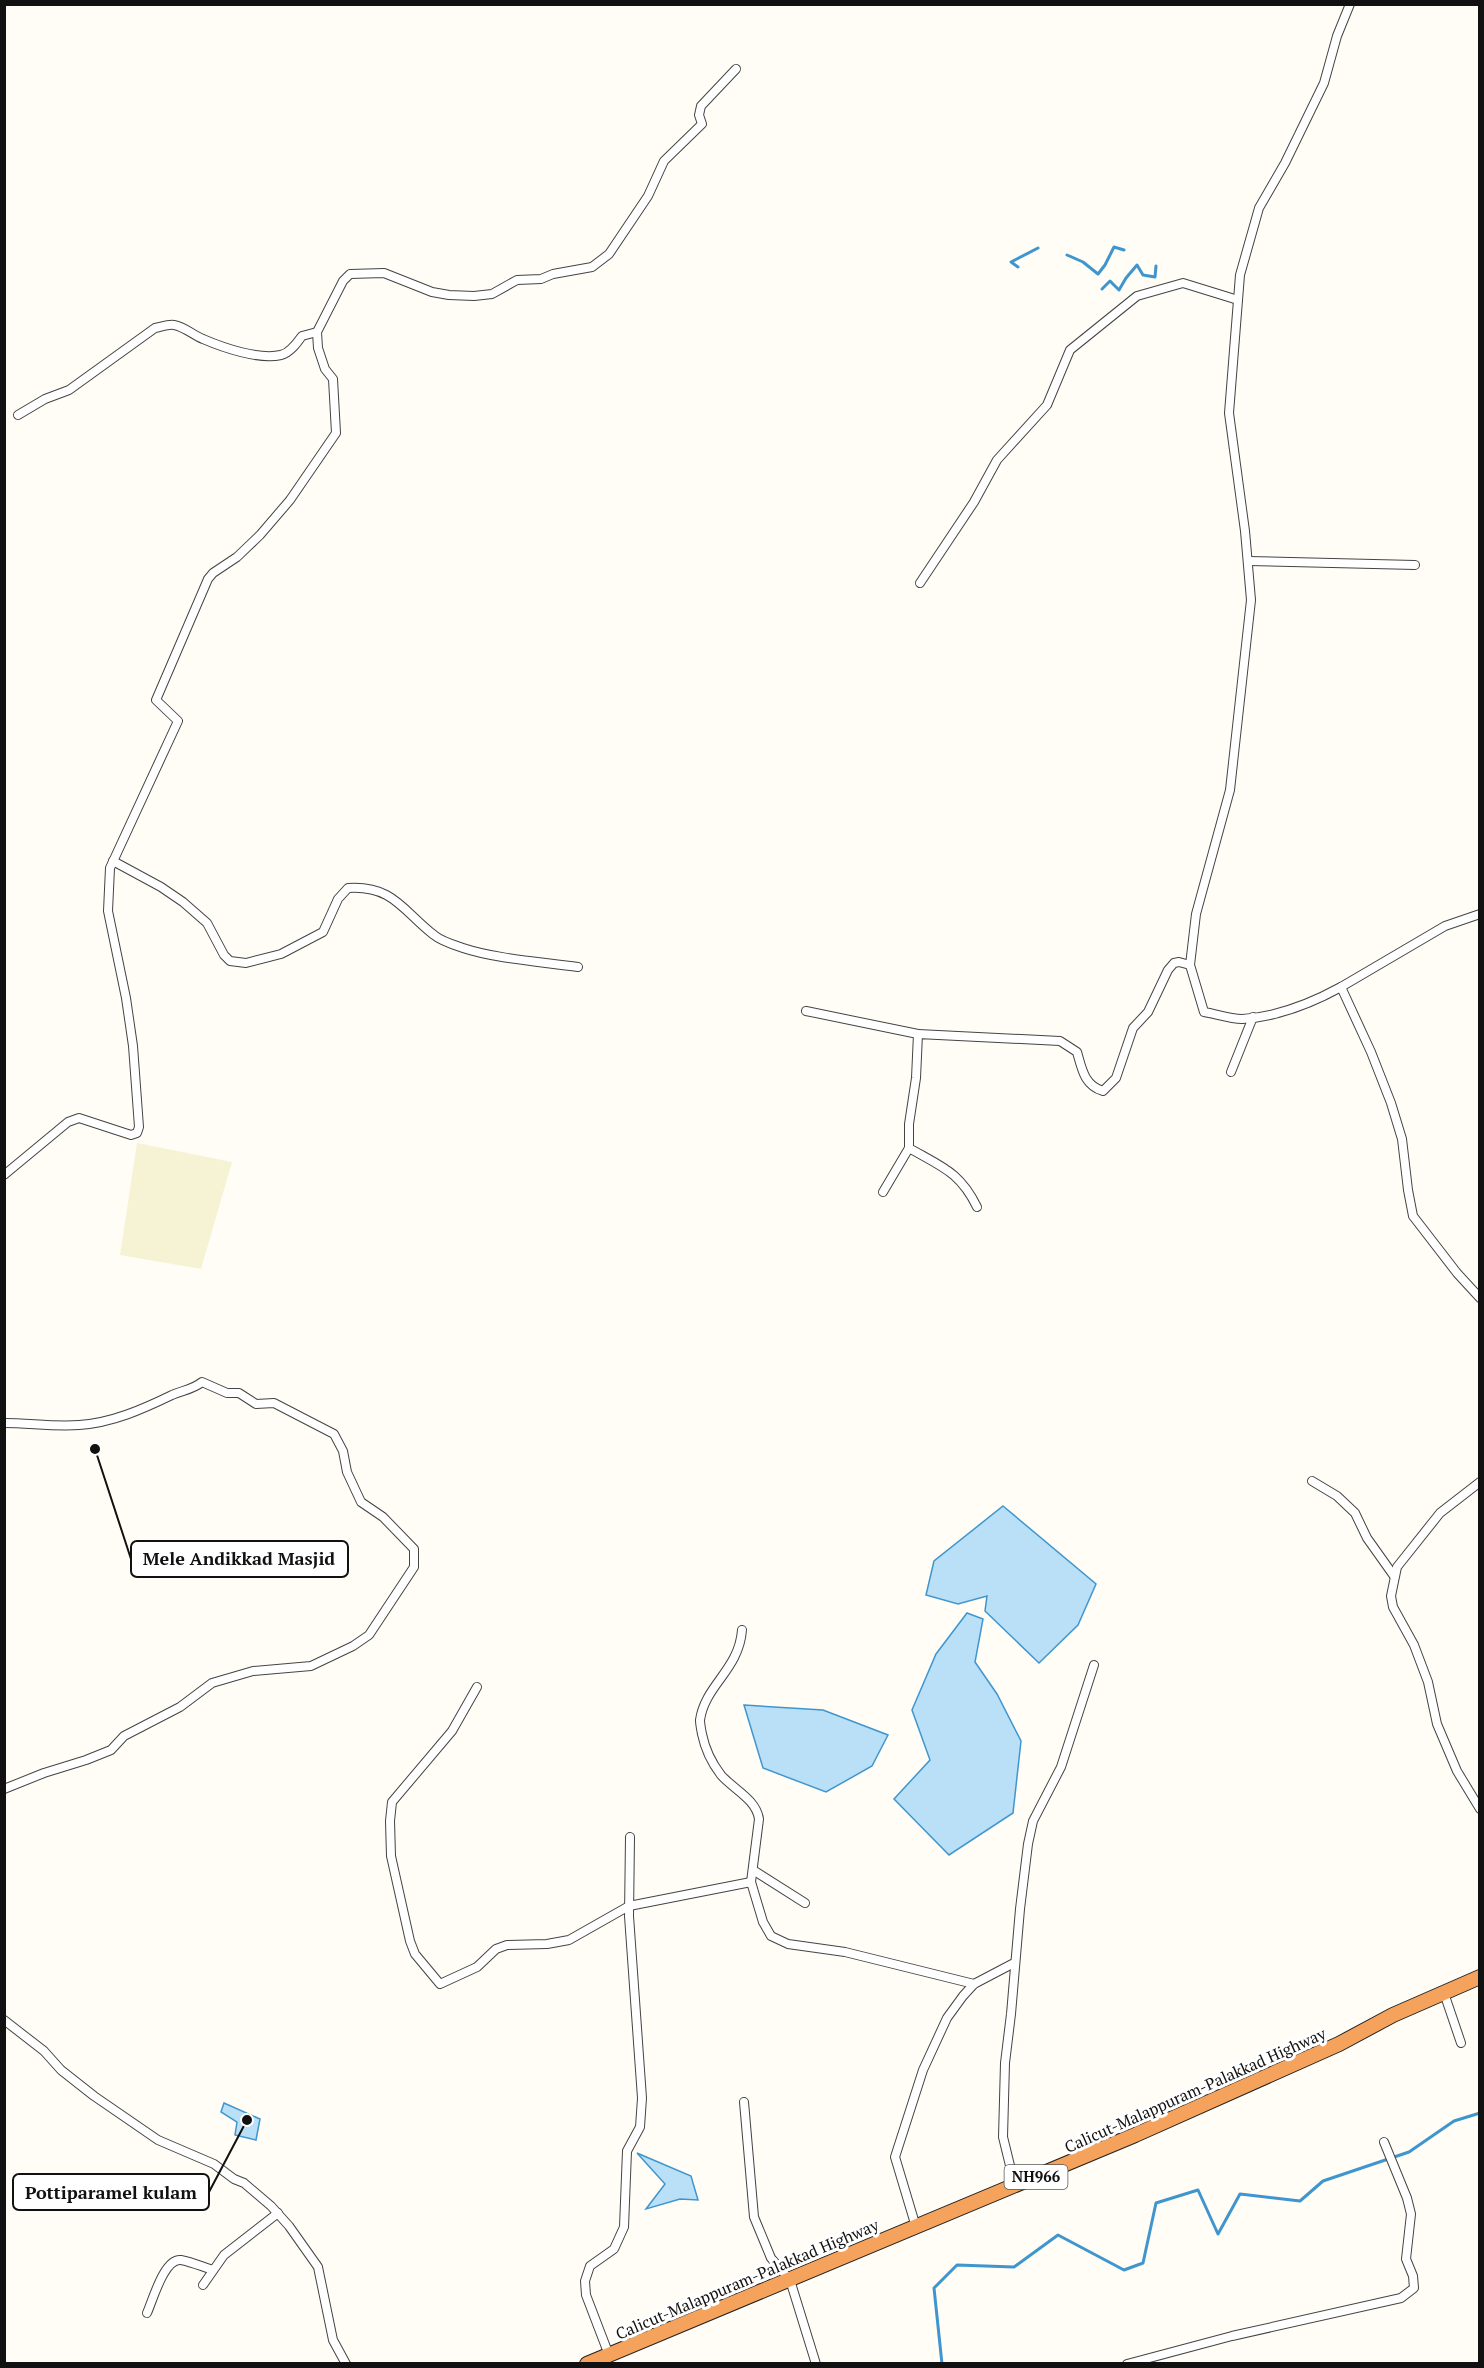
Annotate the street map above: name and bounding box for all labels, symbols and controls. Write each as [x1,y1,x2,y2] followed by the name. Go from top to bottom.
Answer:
[131,1541,348,1577] callout: Mele Andikkad Masjid
[143,1546,335,1570] text: Mele Andikkad Masjid
[1061,2022,1330,2158] street label: Calicut-Malappuram-Palakkad Highway
[1004,2165,1068,2189] road number: NH966
[13,2174,209,2210] callout: Pottiparamel kulam
[25,2180,197,2204] text: Pottiparamel kulam
[612,2213,883,2345] street label: Calicut-Malappuram-Palakkad Highway

